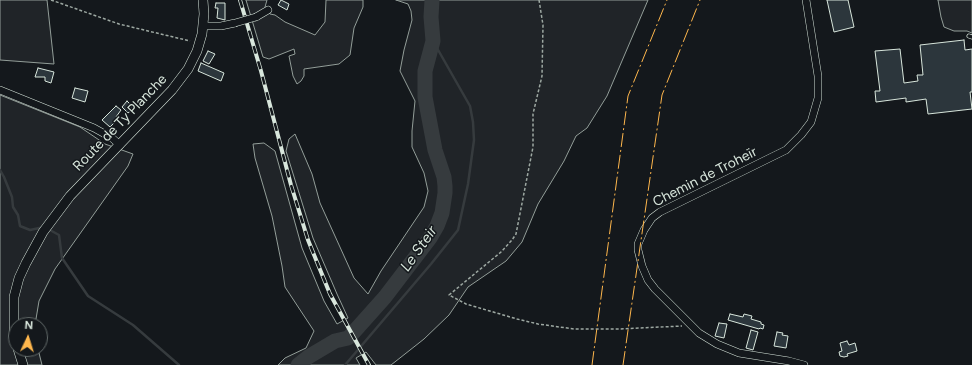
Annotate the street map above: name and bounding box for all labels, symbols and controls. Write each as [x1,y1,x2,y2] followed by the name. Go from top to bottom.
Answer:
[70,71,170,175] street label: Route de Ty Planche
[650,143,760,211] street label: Chemin de Troheïr
[397,223,441,275] water label: Le Steir
[8,317,48,357] north arrow
[24,319,33,332] text: N

